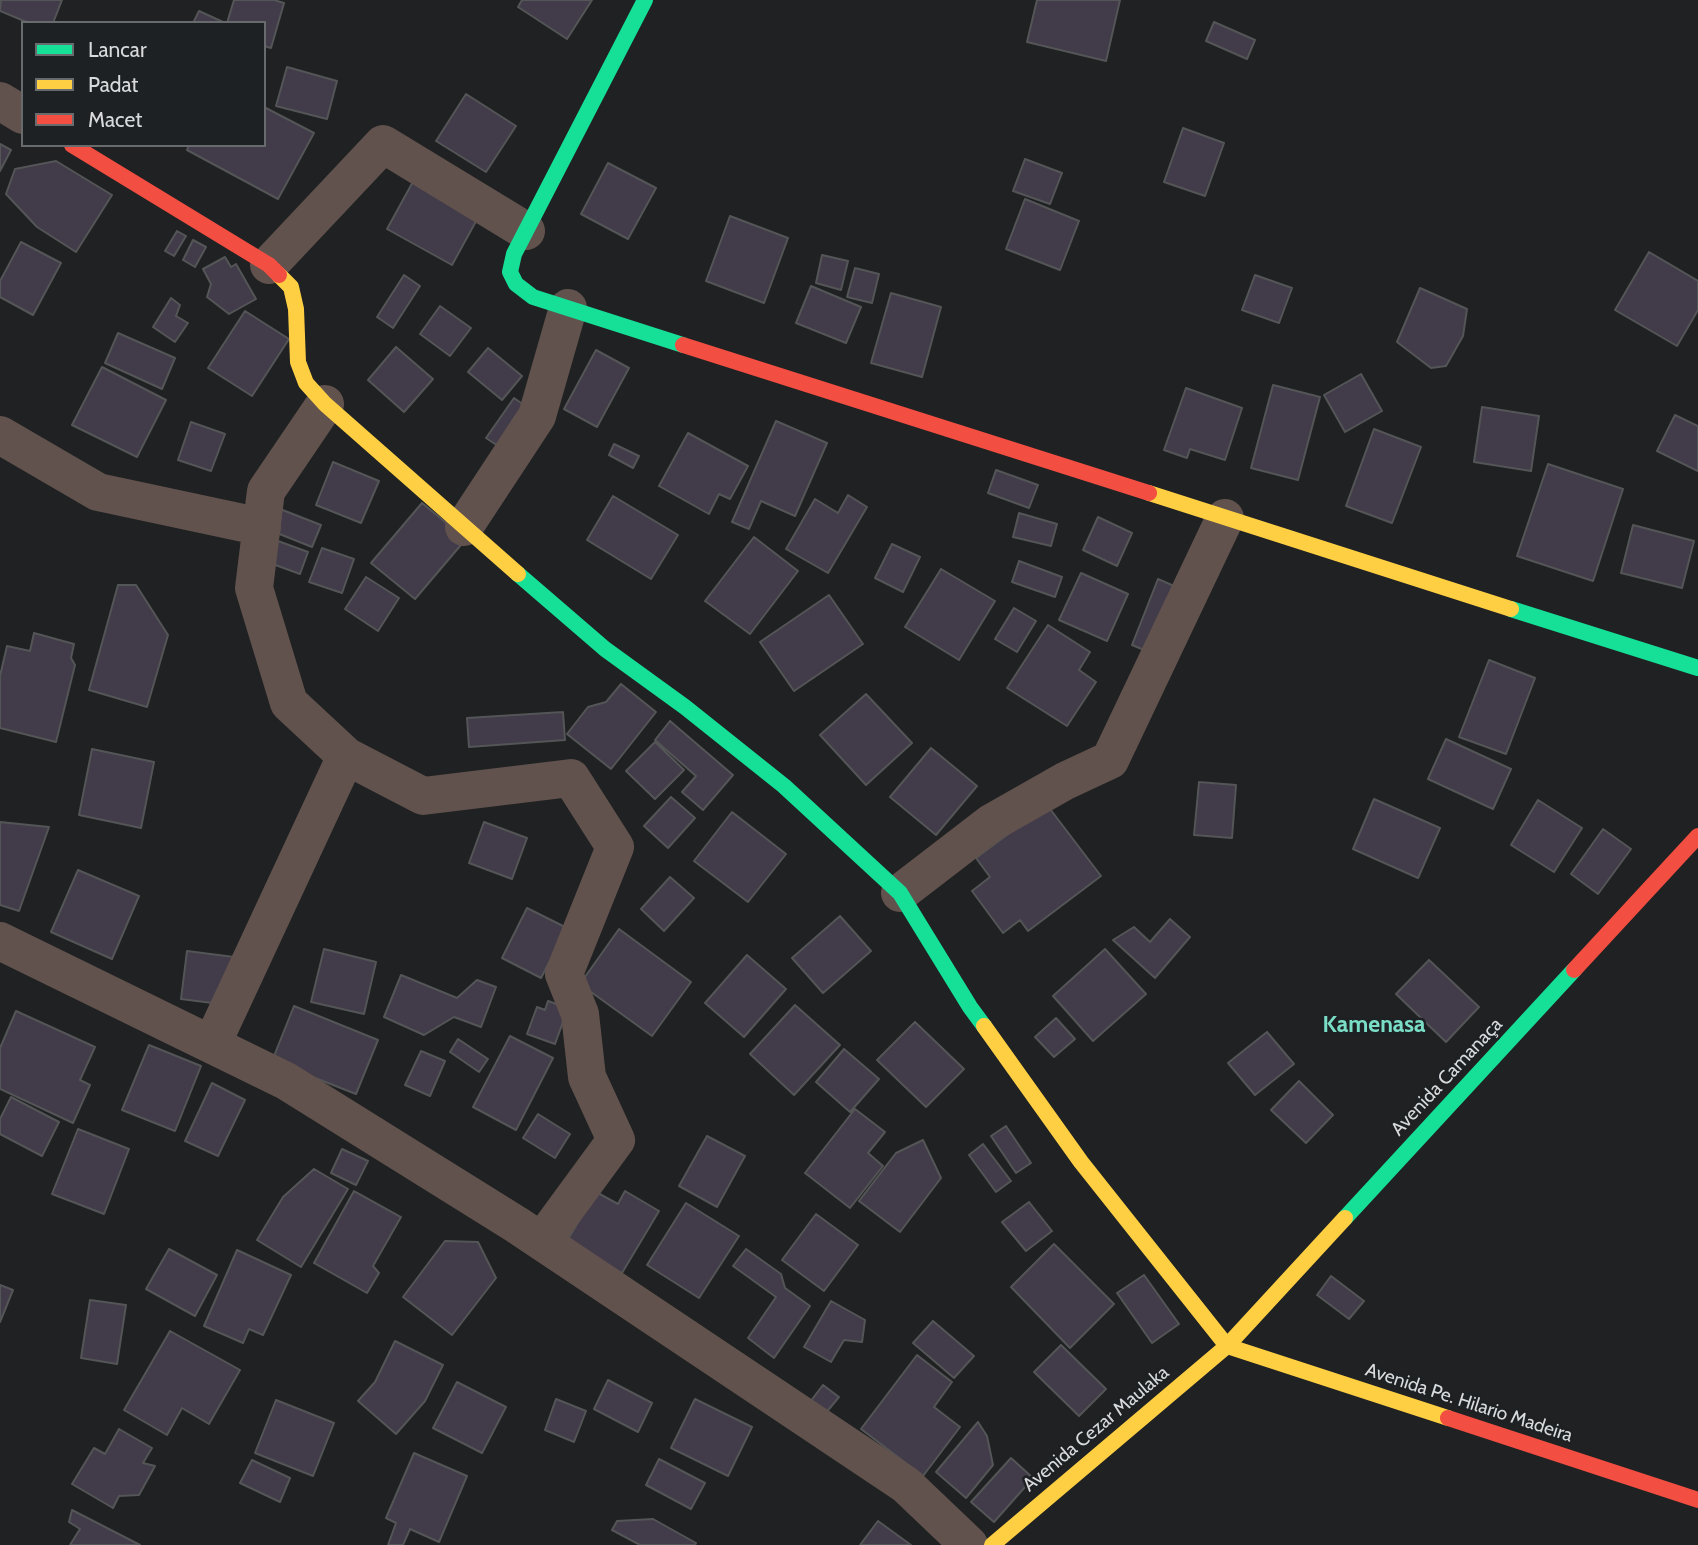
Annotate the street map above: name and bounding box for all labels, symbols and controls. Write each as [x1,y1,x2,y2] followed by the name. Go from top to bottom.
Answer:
[21,21,266,147] legend
[88,37,147,62] text: Lancar
[88,72,138,97] text: Padat
[88,107,142,132] text: Macet
[1323,1011,1425,1039] district label: Kamenasa
[1387,1013,1507,1141] street label: Avenida Camanaça
[1363,1359,1575,1447] street label: Avenida Pe. Hilario Madeira
[1018,1361,1174,1497] street label: Avenida Cezar Maulaka

